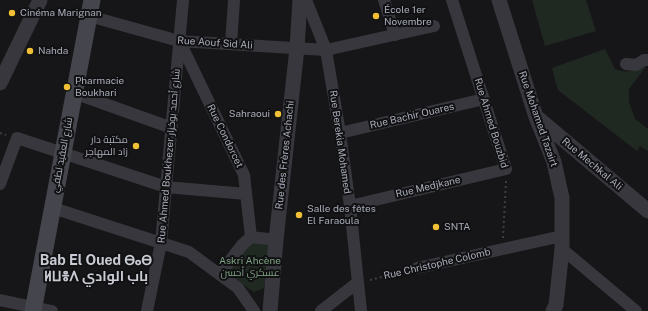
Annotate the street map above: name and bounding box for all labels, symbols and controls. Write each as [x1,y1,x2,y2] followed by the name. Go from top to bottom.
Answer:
[384,4,432,28] place label: École 1er Novembre
[20,7,101,19] place label: Cinéma Marignan
[7,8,17,18] marker: Cinéma Marignan
[371,11,381,21] marker: École 1er Novembre
[177,34,253,52] street label: Rue Aouf Sid Ali
[38,45,68,57] place label: Nahda
[25,46,35,56] marker: Nahda
[155,68,183,244] street label: Rue Ahmed Boukhezer شارع أحمد بوخزار
[516,70,560,168] street label: Rue Mohamed Tazairt
[75,75,124,98] place label: Pharmacie Boukhari
[472,77,510,169] street label: Rue Ahmed Bouzbid
[62,82,72,92] marker: Pharmacie Boukhari
[327,89,353,195] street label: Rue Berekia Mohamed
[273,100,297,210] street label: Rue des Frères Achachi
[369,100,455,132] street label: Rue Bachir Ouares
[204,102,246,170] street label: Rue Condorcet
[229,108,270,120] place label: Sahraoui
[273,109,283,119] marker: Sahraoui
[49,116,75,194] street label: شارع العقيد لطفي
[85,134,128,158] place label: مكتبة دار زاد المهاجر
[559,135,625,193] street label: Rue Mechkal Ali
[131,141,141,151] marker: مكتبة دار زاد المهاجر
[394,174,462,200] street label: Rue Medjkane
[307,203,376,226] place label: Salle des fêtes El Faraoula
[294,210,304,220] marker: Salle des fêtes El Faraoula
[444,221,470,233] place label: SNTA
[431,222,441,232] marker: SNTA
[382,246,492,282] street label: Rue Christophe Colomb
[40,253,152,286] district label: Bab El Oued ⴱⴰⴱ ⵍⵡⴻⴷ باب الوادي
[219,255,281,278] park label: Askri Ahcène عسكري أحسن

